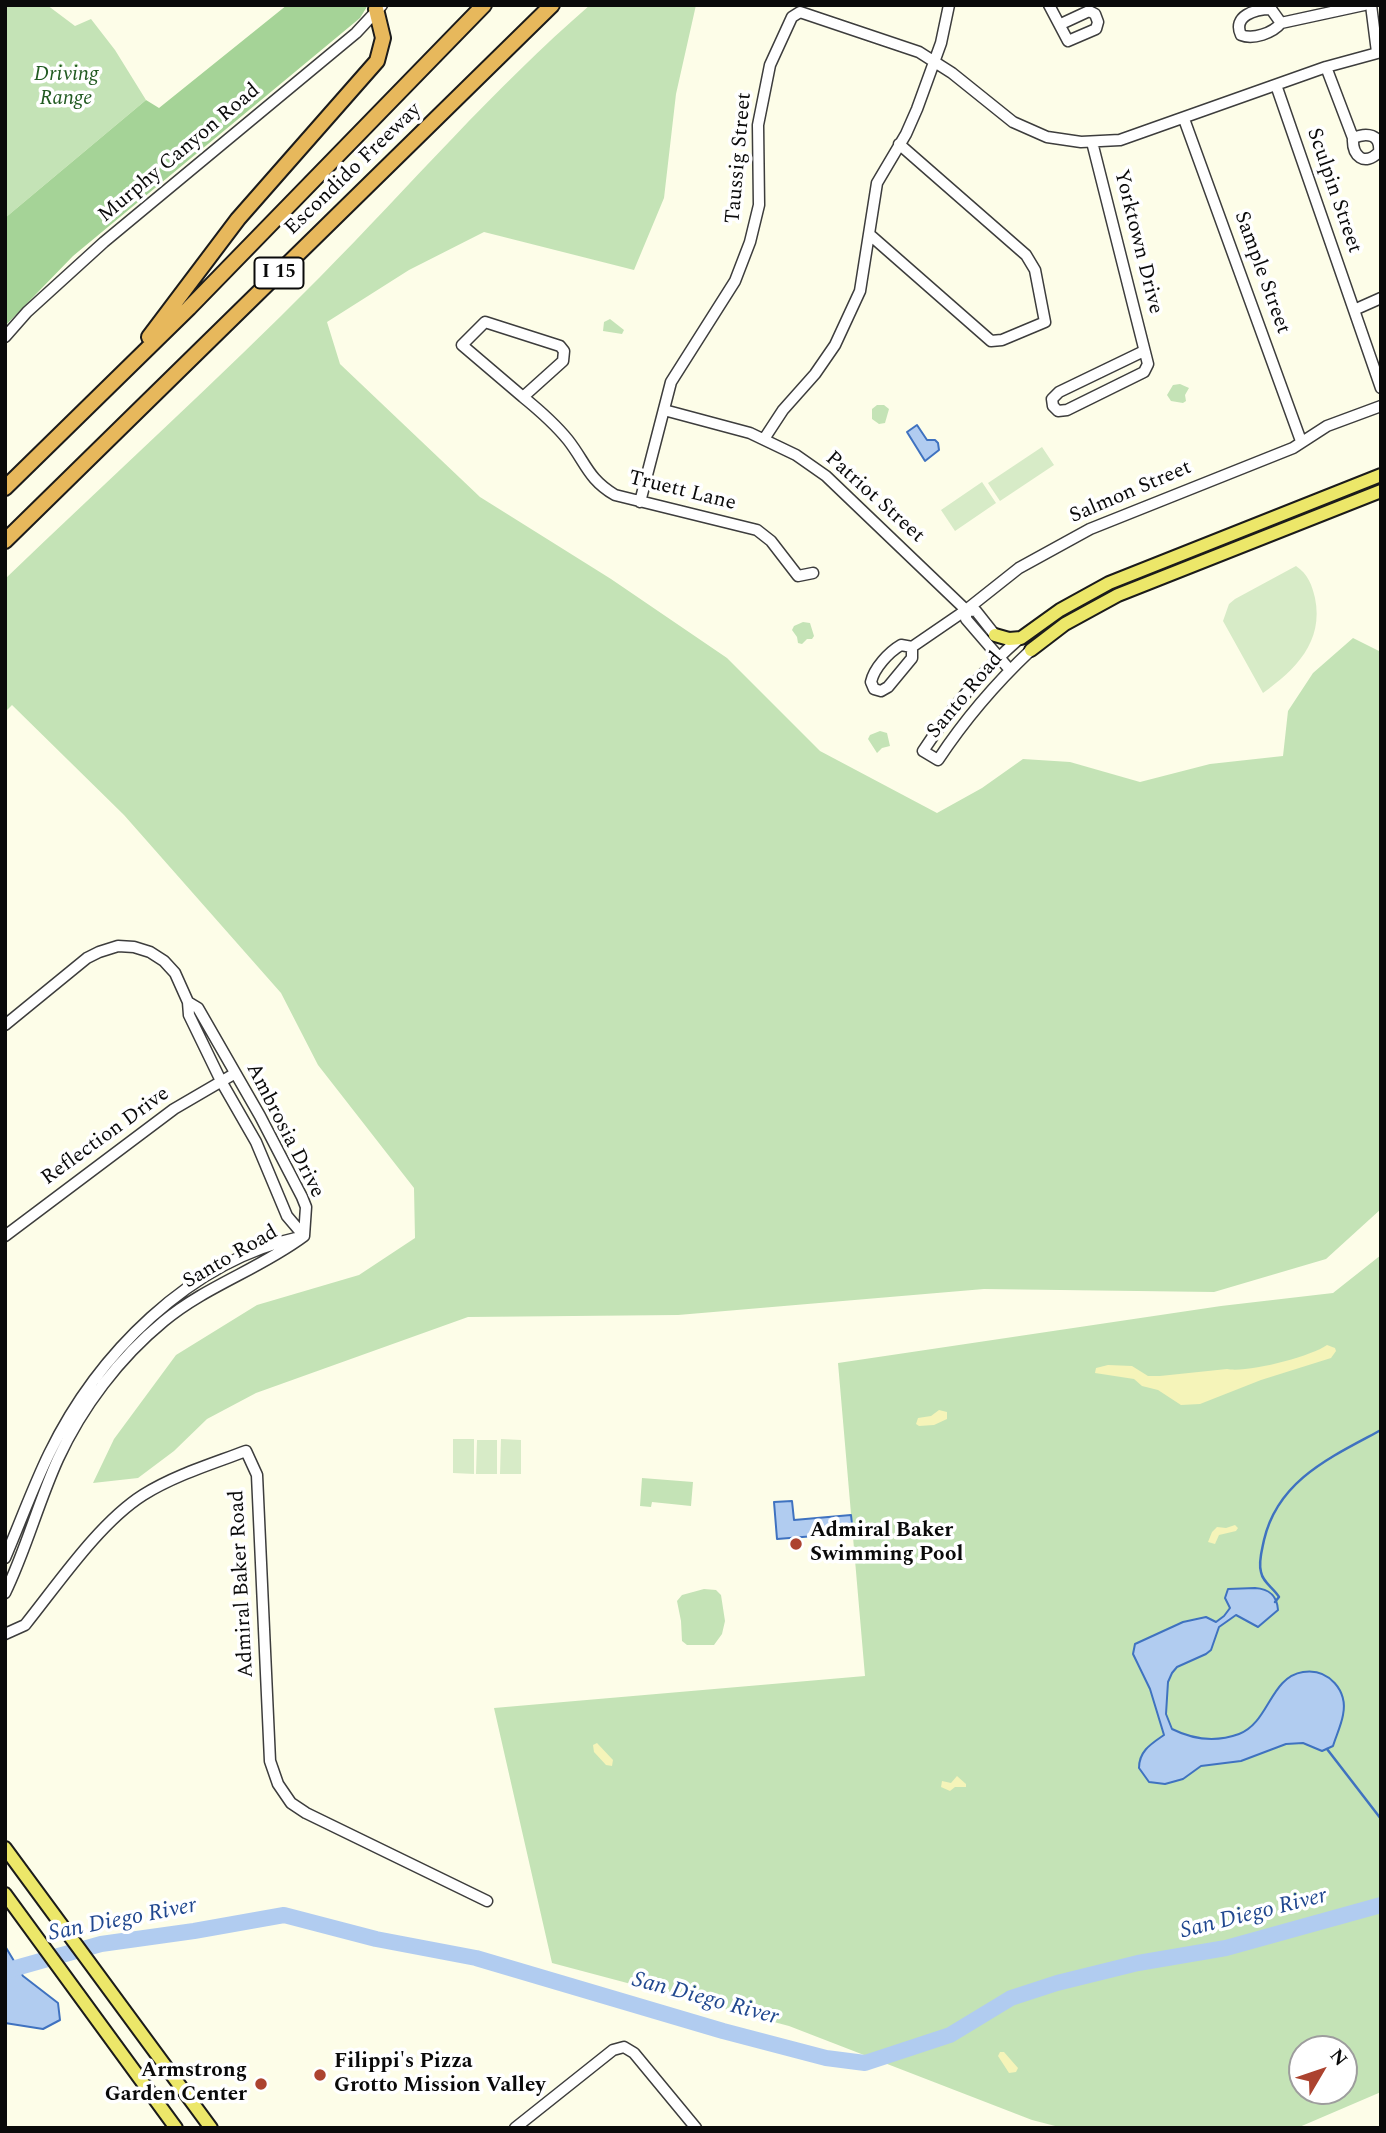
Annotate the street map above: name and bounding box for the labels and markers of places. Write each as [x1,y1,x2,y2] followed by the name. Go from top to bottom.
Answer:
[810,1519,963,1569] place label: Admiral Baker Swimming Pool
[788,1536,804,1552] marker: Admiral Baker Swimming Pool
[334,2050,546,2100] place label: Filippi's Pizza Grotto Mission Valley
[105,2059,247,2109] place label: Armstrong Garden Center
[312,2067,328,2083] marker: Filippi's Pizza Grotto Mission Valley
[253,2076,269,2092] marker: Armstrong Garden Center

